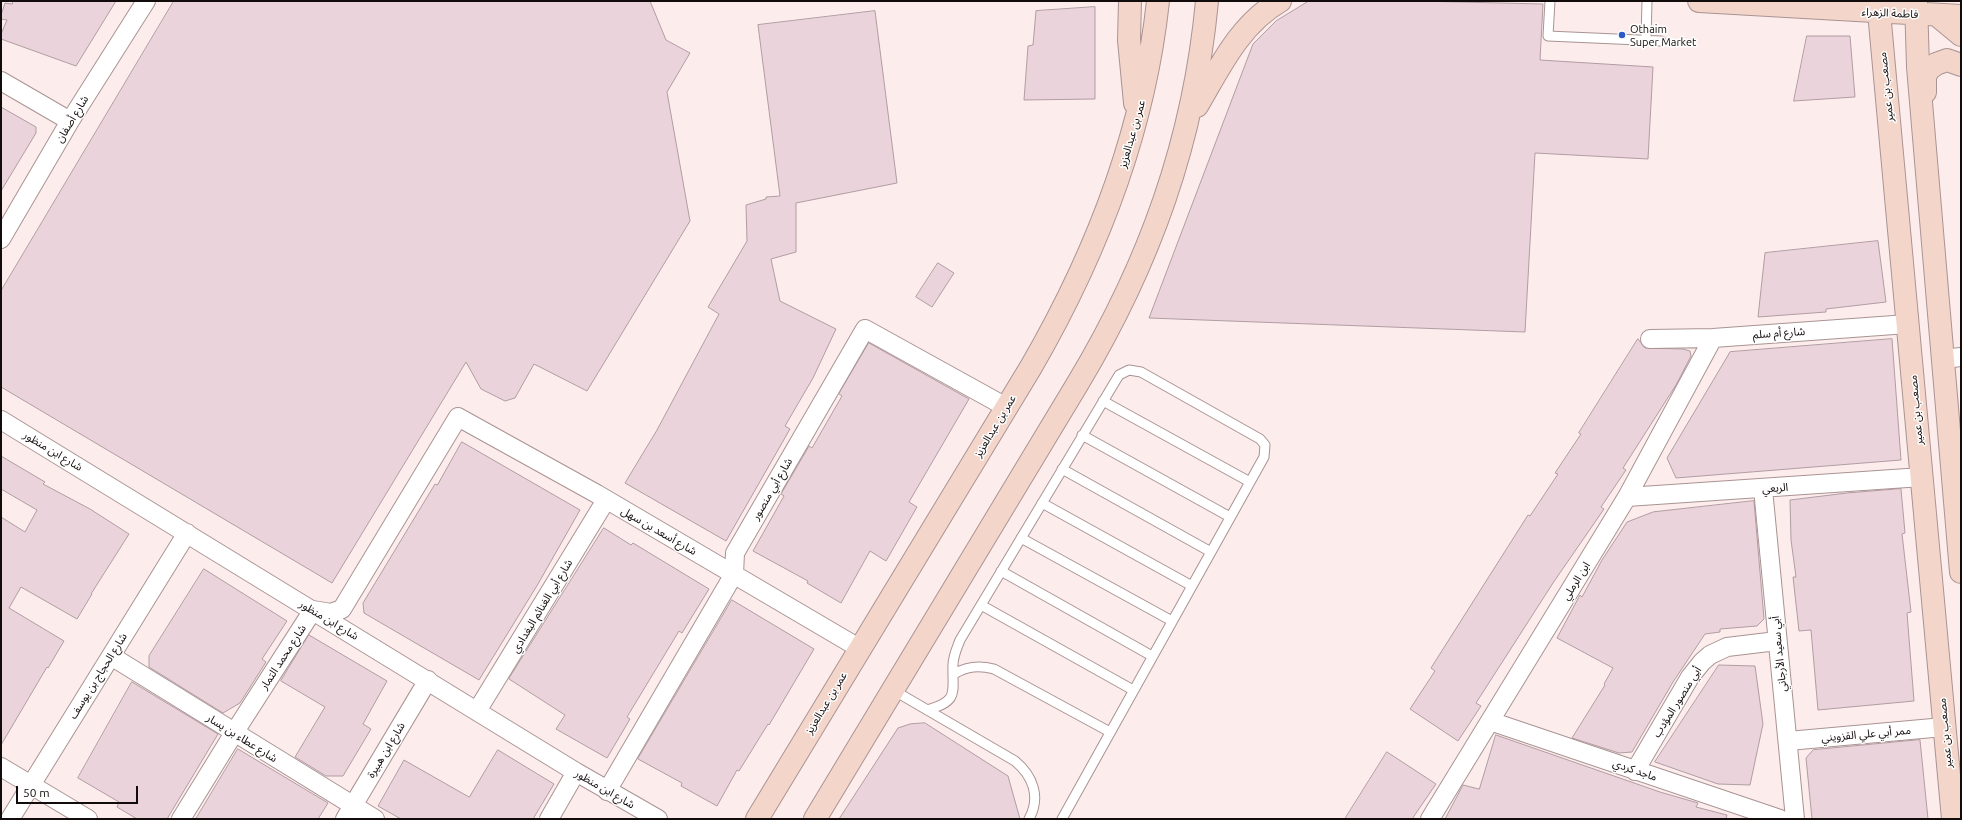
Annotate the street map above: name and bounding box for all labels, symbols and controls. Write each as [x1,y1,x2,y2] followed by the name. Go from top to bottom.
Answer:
[1861,5,1919,21] street label: فاطمة الزهراء
[1630,22,1696,48] place label: Othaim Super Market
[1617,30,1627,40] marker: Othaim Super Market
[1876,51,1896,123] street label: مصعب بن عمير
[53,93,91,145] street label: شارع أصفان
[1116,98,1148,170] street label: عمر بن عبدالعزيز
[1752,325,1806,341] street label: شارع أم سلم
[1906,374,1926,446] street label: مصعب بن عمير
[971,392,1019,460] street label: عمر بن عبدالعزيز
[21,428,85,474] street label: شارع ابن منظور
[749,456,795,522] street label: شارع أبي منصور
[1761,480,1789,496] street label: الربعي
[619,504,699,558] street label: شارع أسعد بن سهل
[509,557,575,655] street label: شارع أبي الغنائم البغدادي
[1559,559,1593,603] street label: ابن الرملي
[297,597,361,643] street label: شارع ابن منظور
[1768,615,1790,693] street label: أبي سعيد الأرجاني
[257,622,309,692] street label: شارع محمد التمار
[66,631,130,721] street label: شارع الحجاج بن يوسف
[1650,664,1704,740] street label: أبي منصور المؤدب
[802,669,850,737] street label: عمر بن عبدالعزيز
[1935,697,1955,769] street label: مصعب بن عمير
[204,711,280,765] street label: شارع عطاء بن يسار
[364,720,408,780] street label: شارع ابن هبيرة
[1821,724,1911,744] street label: ممر أبي علي القزويني
[1611,756,1659,784] street label: ماجد كردي
[573,767,637,811] street label: شارع ابن منظور
[18,778,140,804] scale bar
[23,786,50,799] text: 50 m

